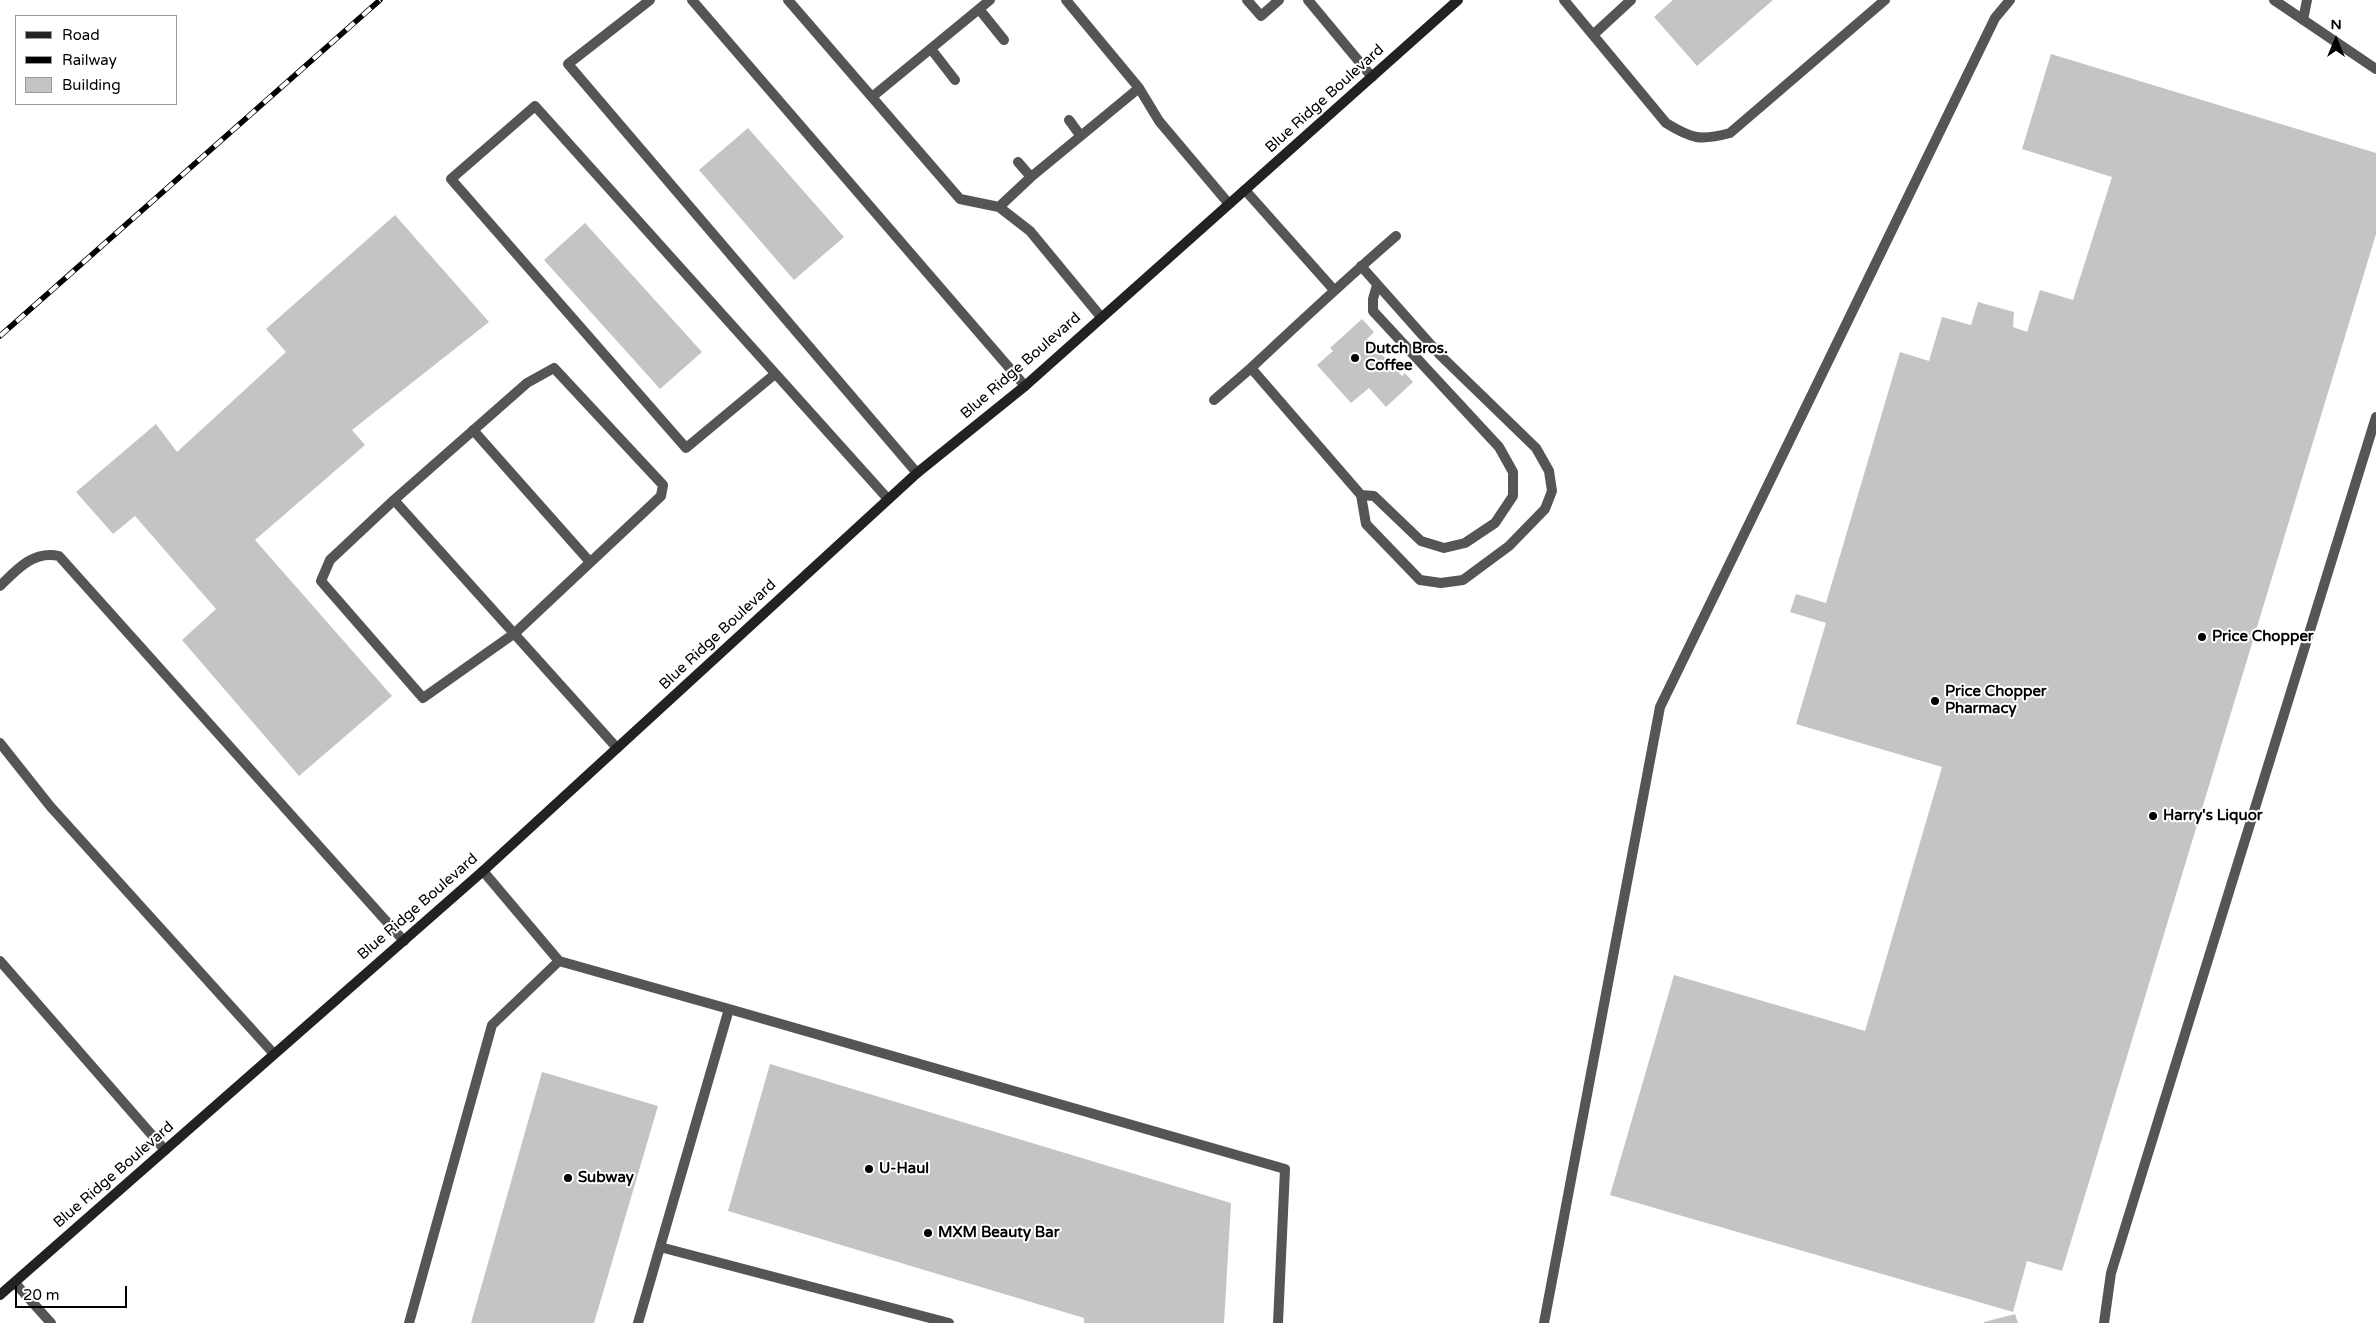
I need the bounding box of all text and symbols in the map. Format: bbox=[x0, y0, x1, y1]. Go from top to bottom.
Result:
legend bbox=[15, 15, 178, 105]
north arrow bbox=[2311, 15, 2361, 65]
text: N bbox=[2330, 16, 2342, 33]
text: Road bbox=[62, 26, 100, 44]
street label: Blue Ridge Boulevard bbox=[1262, 41, 1388, 157]
text: Railway bbox=[62, 51, 117, 69]
text: Building bbox=[62, 76, 121, 94]
street label: Blue Ridge Boulevard bbox=[957, 309, 1085, 423]
place label: Dutch Bros. Coffee bbox=[1365, 340, 1448, 375]
marker: Dutch Bros. Coffee bbox=[1349, 352, 1361, 364]
street label: Blue Ridge Boulevard bbox=[656, 576, 780, 694]
place label: Price Chopper bbox=[2212, 628, 2314, 646]
marker: Price Chopper bbox=[2196, 631, 2208, 643]
place label: Price Chopper Pharmacy bbox=[1945, 683, 2047, 718]
marker: Price Chopper Pharmacy bbox=[1929, 695, 1941, 707]
place label: Harry's Liquor bbox=[2163, 807, 2263, 825]
marker: Harry's Liquor bbox=[2147, 810, 2159, 822]
street label: Blue Ridge Boulevard bbox=[354, 850, 482, 964]
street label: Blue Ridge Boulevard bbox=[50, 1118, 178, 1232]
place label: U-Haul bbox=[879, 1160, 929, 1178]
marker: U-Haul bbox=[863, 1163, 875, 1175]
place label: Subway bbox=[578, 1169, 634, 1187]
marker: Subway bbox=[562, 1172, 574, 1184]
place label: MXM Beauty Bar bbox=[938, 1224, 1059, 1242]
marker: MXM Beauty Bar bbox=[922, 1227, 934, 1239]
scale bar bbox=[18, 1276, 130, 1308]
text: 20 m bbox=[23, 1286, 60, 1304]

